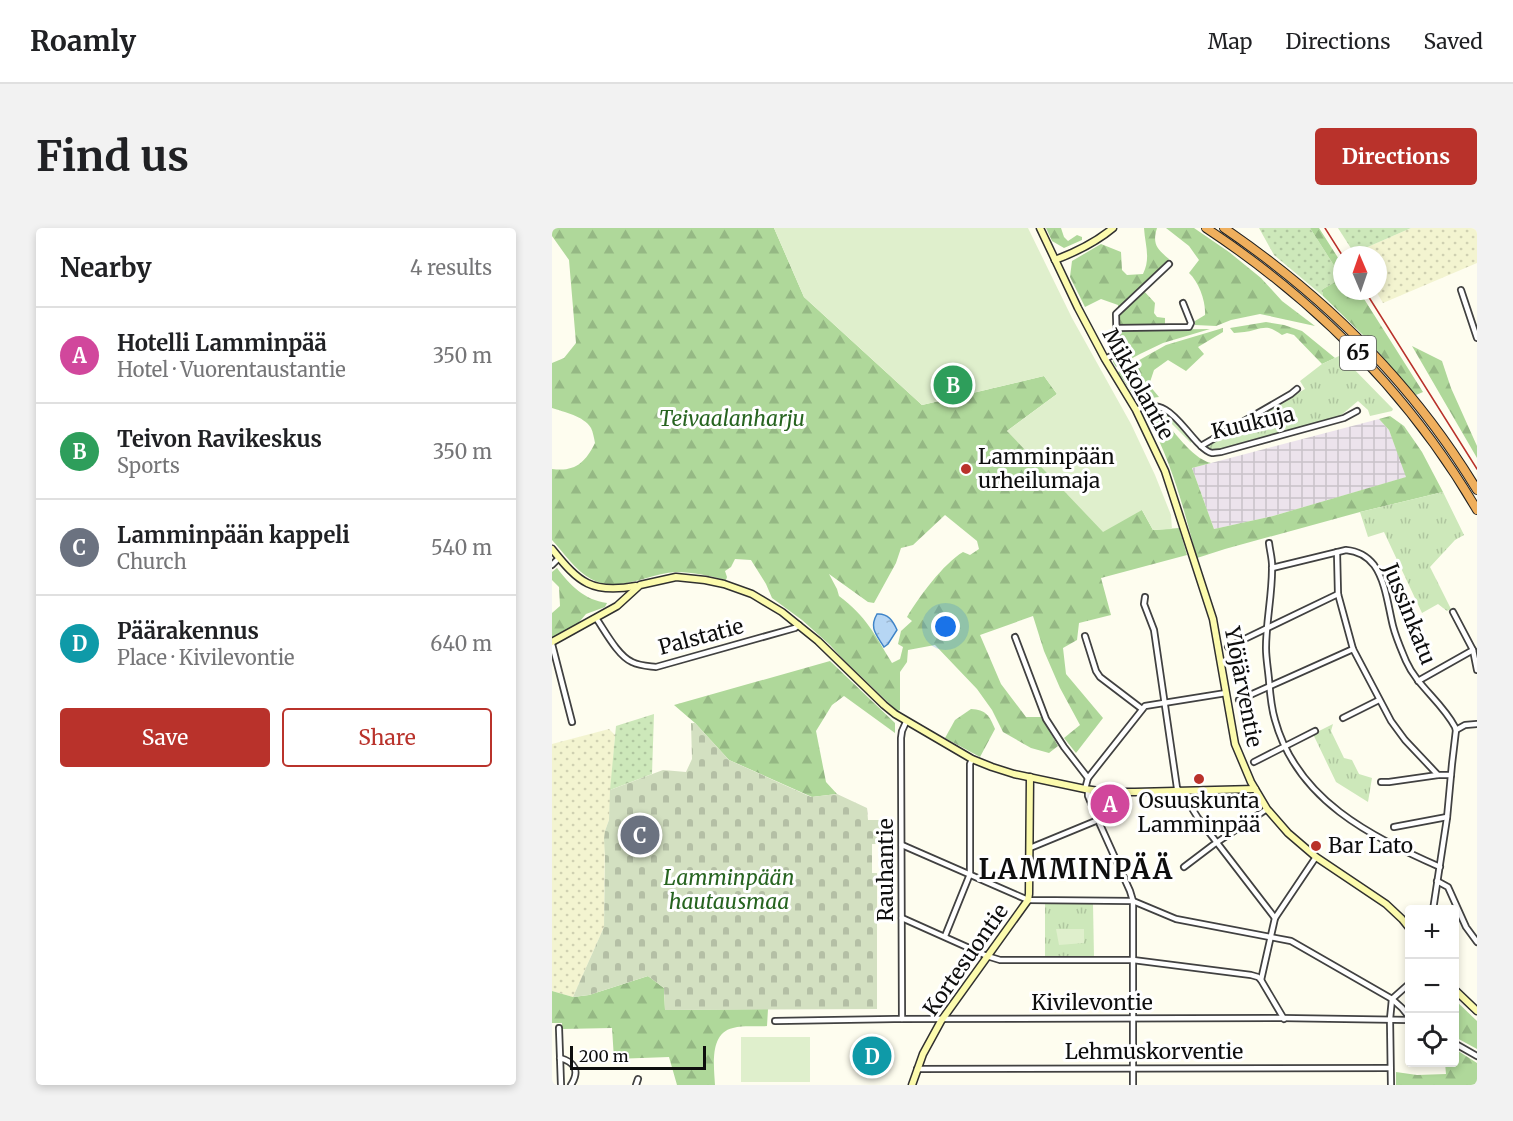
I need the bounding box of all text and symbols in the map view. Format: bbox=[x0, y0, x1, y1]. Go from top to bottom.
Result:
text: Roamly bbox=[30, 23, 136, 59]
text: Map bbox=[1208, 28, 1252, 55]
text: Directions bbox=[1285, 28, 1390, 55]
text: Saved bbox=[1423, 28, 1483, 55]
button: Directions bbox=[1315, 128, 1477, 185]
text: Find us bbox=[36, 130, 189, 182]
north arrow bbox=[1333, 246, 1387, 300]
text: Nearby bbox=[60, 251, 152, 284]
text: 4 results bbox=[410, 255, 492, 280]
street label: Mikkolantie bbox=[1097, 323, 1180, 444]
text: Hotelli Lamminpää bbox=[117, 329, 327, 357]
road number: 65 bbox=[1340, 336, 1376, 370]
text: A bbox=[72, 343, 87, 368]
text: 350 m bbox=[433, 343, 492, 368]
text: Hotel · Vuorentaustantie bbox=[117, 357, 346, 382]
pin: B bbox=[934, 362, 972, 408]
street label: Kuukuja bbox=[1209, 400, 1297, 445]
park label: Teivaalanharju bbox=[659, 405, 805, 432]
text: Teivon Ravikeskus bbox=[117, 425, 322, 453]
text: B bbox=[73, 439, 86, 464]
text: 350 m bbox=[433, 439, 492, 464]
place label: Lamminpään urheilumaja bbox=[978, 443, 1115, 494]
text: Sports bbox=[117, 453, 180, 478]
marker: Lamminpään urheilumaja bbox=[959, 462, 973, 476]
text: Lamminpään kappeli bbox=[117, 521, 350, 549]
text: C bbox=[73, 535, 86, 560]
text: 540 m bbox=[431, 535, 492, 560]
text: Church bbox=[117, 549, 187, 574]
street label: Jussinkatu bbox=[1377, 558, 1442, 668]
street label: Palstatie bbox=[655, 612, 746, 661]
your location bbox=[931, 612, 960, 641]
text: Päärakennus bbox=[117, 617, 259, 645]
street label: Ylöjärventie bbox=[1218, 623, 1268, 750]
text: D bbox=[72, 631, 87, 656]
text: 640 m bbox=[430, 631, 492, 656]
text: Place · Kivilevontie bbox=[117, 645, 295, 670]
button: Save bbox=[60, 708, 270, 767]
button: Share bbox=[282, 708, 492, 767]
marker: Osuuskunta Lamminpää bbox=[1192, 772, 1206, 786]
pin: A bbox=[1090, 782, 1130, 826]
place label: Osuuskunta Lamminpää bbox=[1138, 787, 1260, 838]
pin: C bbox=[620, 812, 659, 858]
street label: Rauhantie bbox=[872, 818, 899, 922]
place label: Bar Lato bbox=[1328, 832, 1413, 859]
marker: Bar Lato bbox=[1309, 839, 1323, 853]
district label: LAMMINPÄÄ bbox=[979, 852, 1173, 886]
park label: Lamminpään hautausmaa bbox=[664, 864, 794, 915]
street label: Kortesuontie bbox=[917, 899, 1014, 1021]
map controls bbox=[1405, 905, 1459, 1067]
button: + bbox=[1405, 905, 1459, 959]
button: − bbox=[1405, 959, 1459, 1013]
street label: Kivilevontie bbox=[1031, 989, 1153, 1016]
button: locate bbox=[1405, 1013, 1459, 1067]
pin: D bbox=[852, 1034, 892, 1078]
street label: Lehmuskorventie bbox=[1065, 1038, 1243, 1065]
scale bar bbox=[570, 1043, 706, 1070]
text: 200 m bbox=[579, 1046, 629, 1066]

